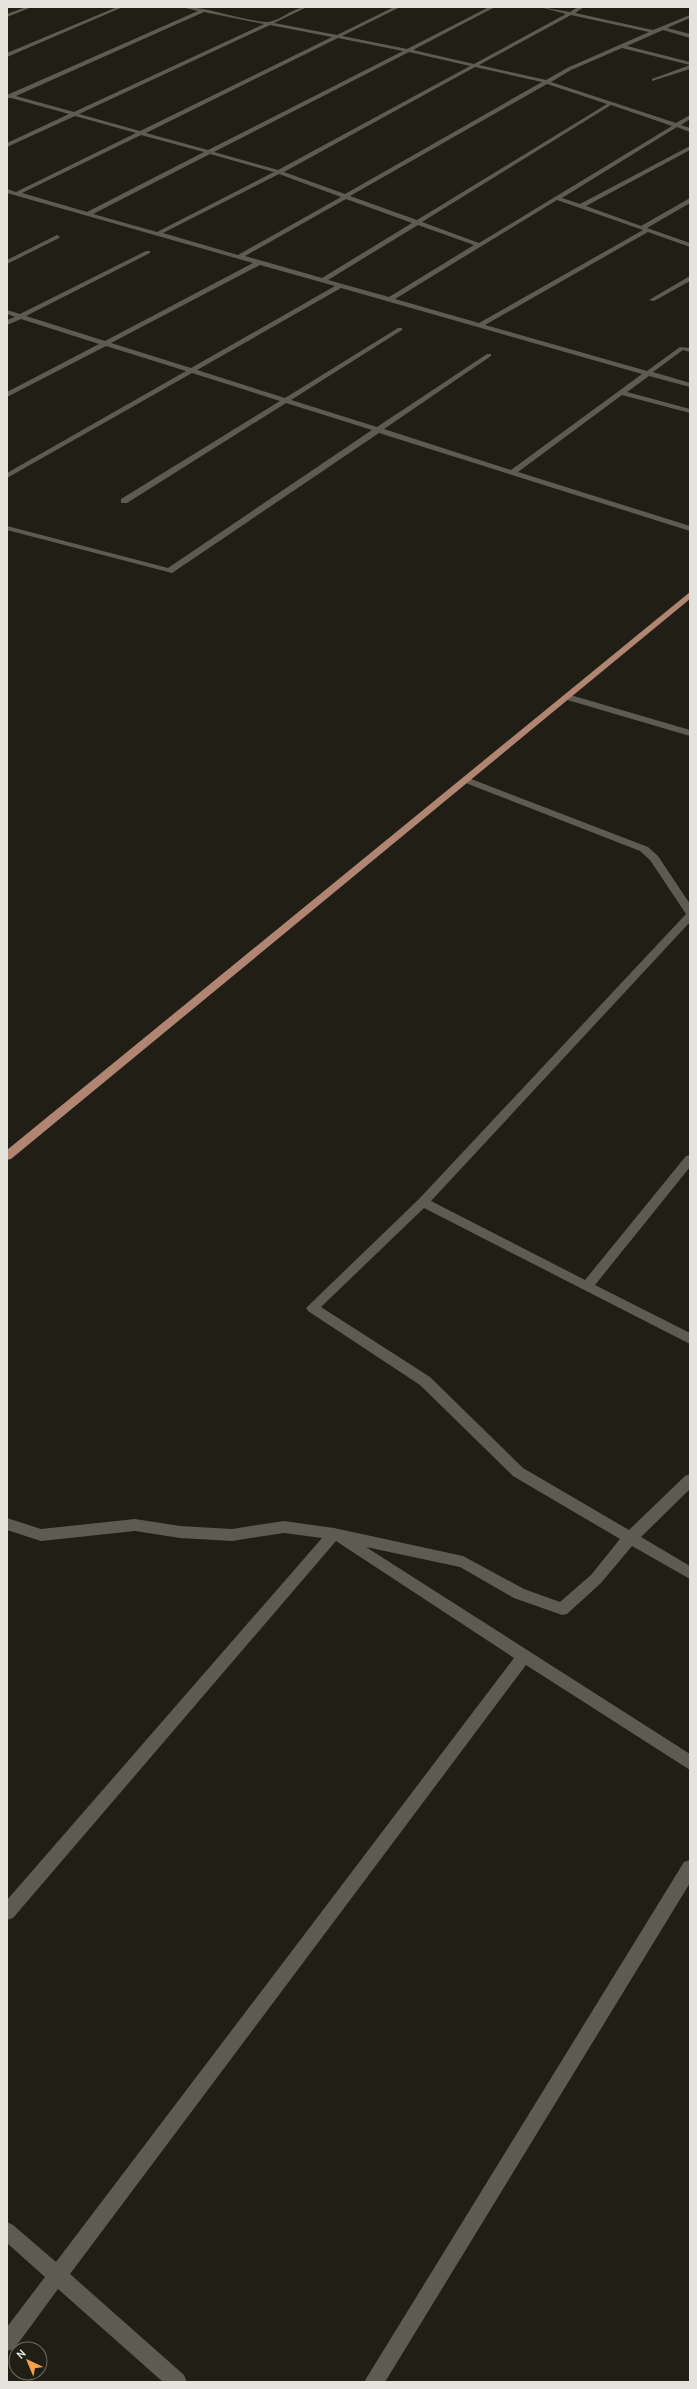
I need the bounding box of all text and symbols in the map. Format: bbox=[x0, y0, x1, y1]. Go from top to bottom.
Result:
north arrow bbox=[8, 2341, 48, 2381]
text: N bbox=[13, 2346, 29, 2362]

